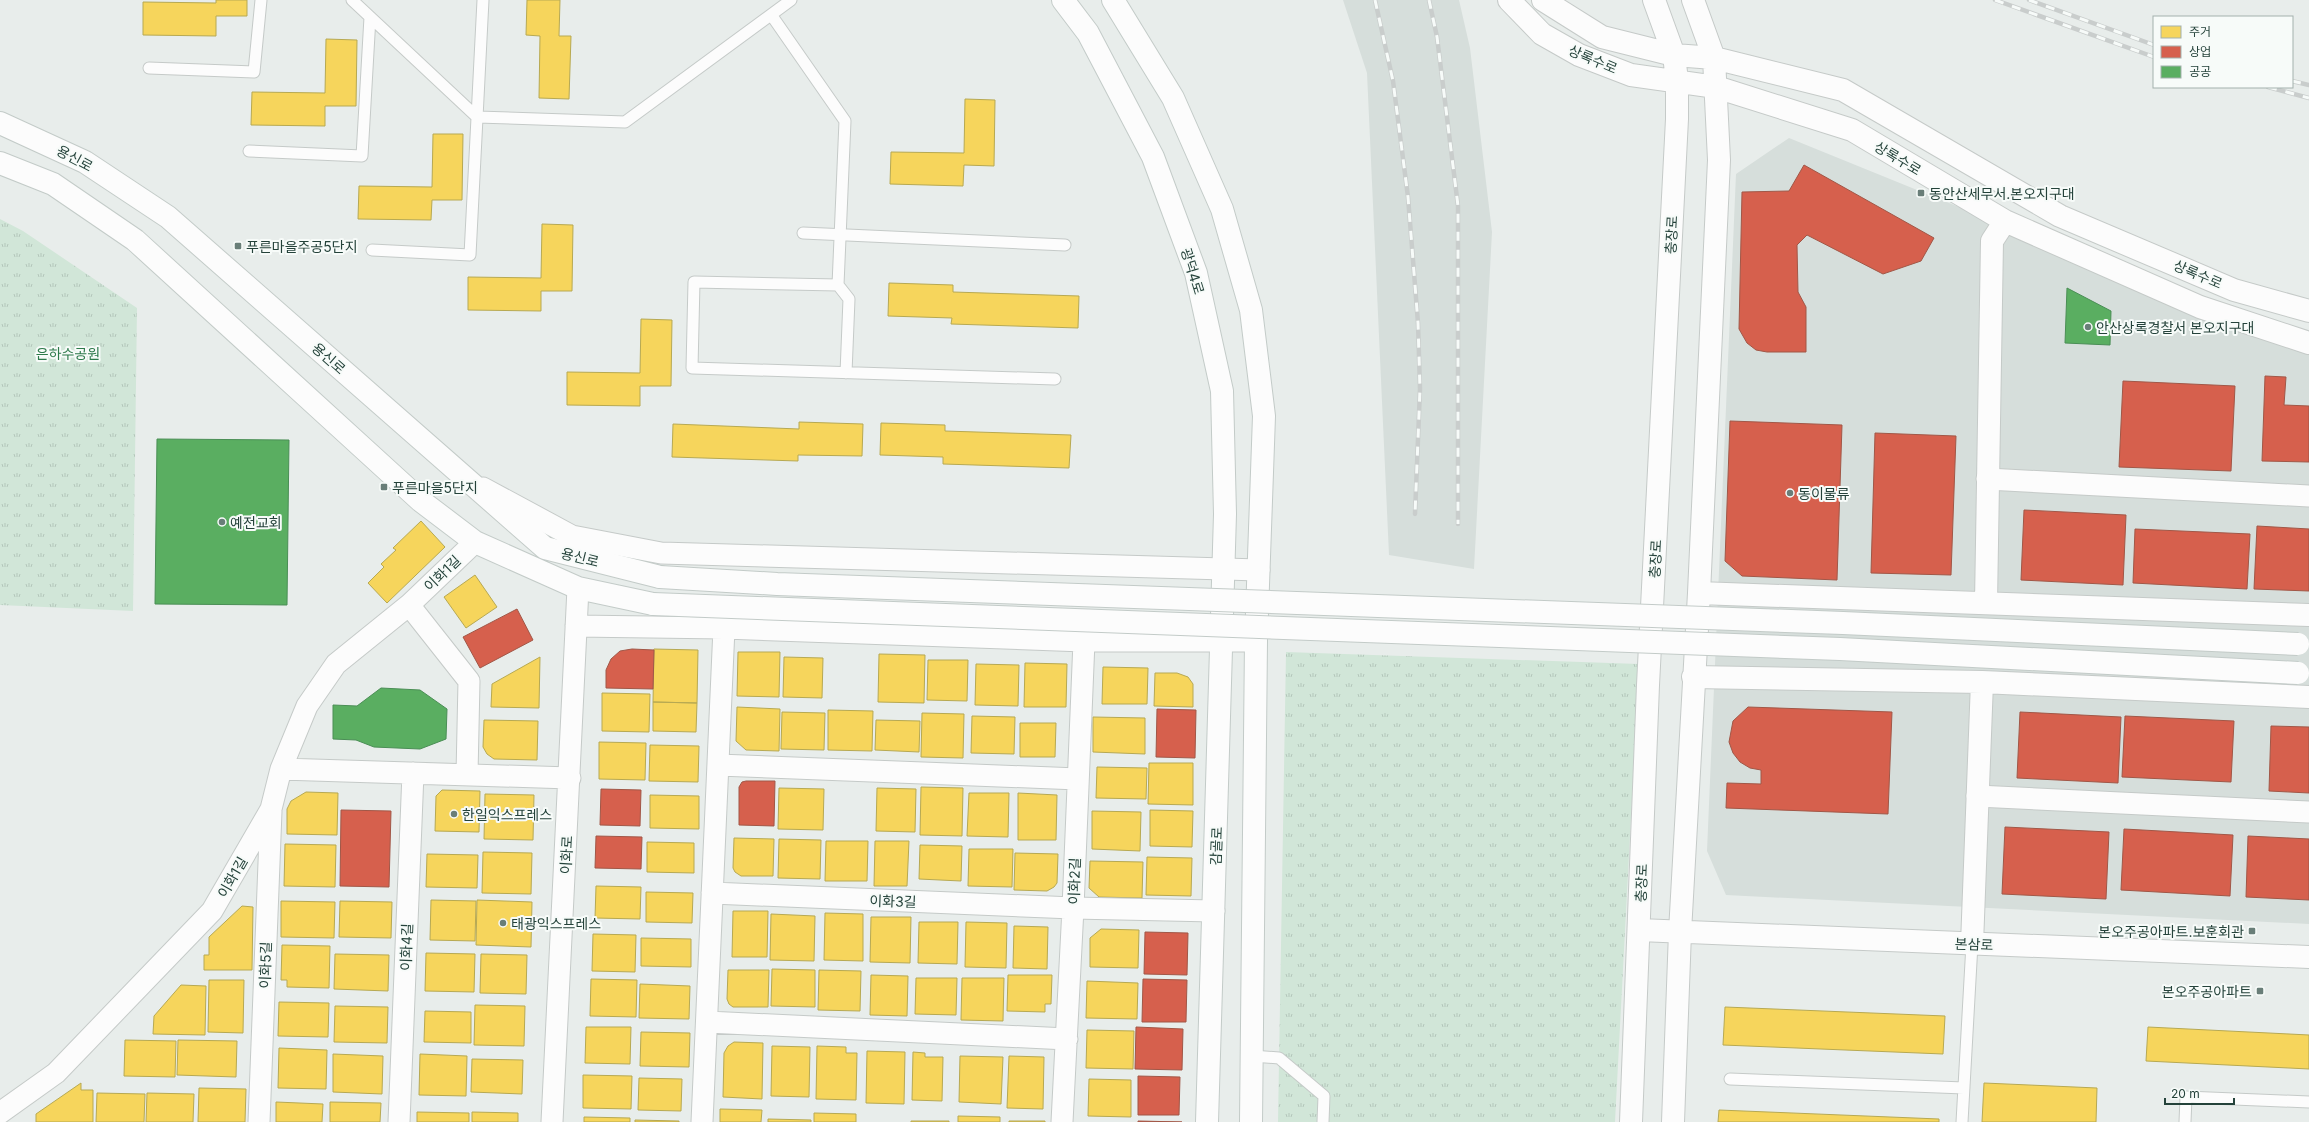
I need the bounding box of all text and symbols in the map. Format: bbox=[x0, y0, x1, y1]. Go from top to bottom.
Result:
legend bbox=[2153, 16, 2293, 88]
text: 주거 bbox=[2189, 24, 2211, 39]
street label: 상록수로 bbox=[1566, 41, 1620, 77]
text: 상업 bbox=[2189, 44, 2211, 59]
text: 공공 bbox=[2189, 64, 2211, 79]
street label: 상록수로 bbox=[1872, 137, 1925, 179]
street label: 용신로 bbox=[54, 141, 96, 175]
place label: 동안산세무서.본오지구대 bbox=[1929, 185, 2075, 202]
marker: 동안산세무서.본오지구대 bbox=[1916, 188, 1926, 198]
street label: 충장로 bbox=[1662, 215, 1681, 255]
place label: 푸른마을주공5단지 bbox=[246, 238, 358, 255]
marker: 푸른마을주공5단지 bbox=[233, 241, 243, 251]
street label: 광덕4로 bbox=[1178, 246, 1208, 296]
street label: 상록수로 bbox=[2171, 256, 2225, 292]
place label: 안산상록경찰서 본오지구대 bbox=[2096, 319, 2255, 336]
marker: 안산상록경찰서 본오지구대 bbox=[2083, 322, 2093, 332]
street label: 용신로 bbox=[309, 339, 349, 377]
park label: 은하수공원 bbox=[36, 345, 100, 362]
place label: 푸른마을5단지 bbox=[392, 479, 478, 496]
marker: 푸른마을5단지 bbox=[379, 482, 389, 492]
place label: 동이물류 bbox=[1798, 485, 1850, 502]
marker: 동이물류 bbox=[1785, 488, 1795, 498]
place label: 예전교회 bbox=[230, 514, 282, 531]
marker: 예전교회 bbox=[217, 517, 227, 527]
street label: 충장로 bbox=[1646, 539, 1665, 579]
street label: 용신로 bbox=[559, 544, 601, 570]
street label: 이화1길 bbox=[420, 551, 464, 595]
place label: 한일익스프레스 bbox=[462, 806, 552, 823]
marker: 한일익스프레스 bbox=[449, 809, 459, 819]
street label: 감골로 bbox=[1207, 826, 1225, 866]
street label: 이화로 bbox=[557, 835, 576, 875]
street label: 이화1길 bbox=[214, 854, 250, 900]
street label: 이화2길 bbox=[1065, 857, 1083, 905]
street label: 충장로 bbox=[1632, 863, 1650, 903]
street label: 이화3길 bbox=[869, 892, 917, 910]
place label: 태광익스프레스 bbox=[511, 915, 601, 932]
marker: 태광익스프레스 bbox=[498, 918, 508, 928]
street label: 이화4길 bbox=[397, 923, 415, 971]
place label: 본오주공아파트.보훈회관 bbox=[2098, 923, 2244, 940]
marker: 본오주공아파트.보훈회관 bbox=[2247, 926, 2257, 936]
street label: 본삼로 bbox=[1954, 935, 1994, 953]
street label: 이화5길 bbox=[256, 941, 274, 989]
place label: 본오주공아파트 bbox=[2162, 983, 2252, 1000]
marker: 본오주공아파트 bbox=[2255, 986, 2265, 996]
scale bar bbox=[2165, 1080, 2234, 1106]
text: 20 m bbox=[2171, 1086, 2200, 1101]

